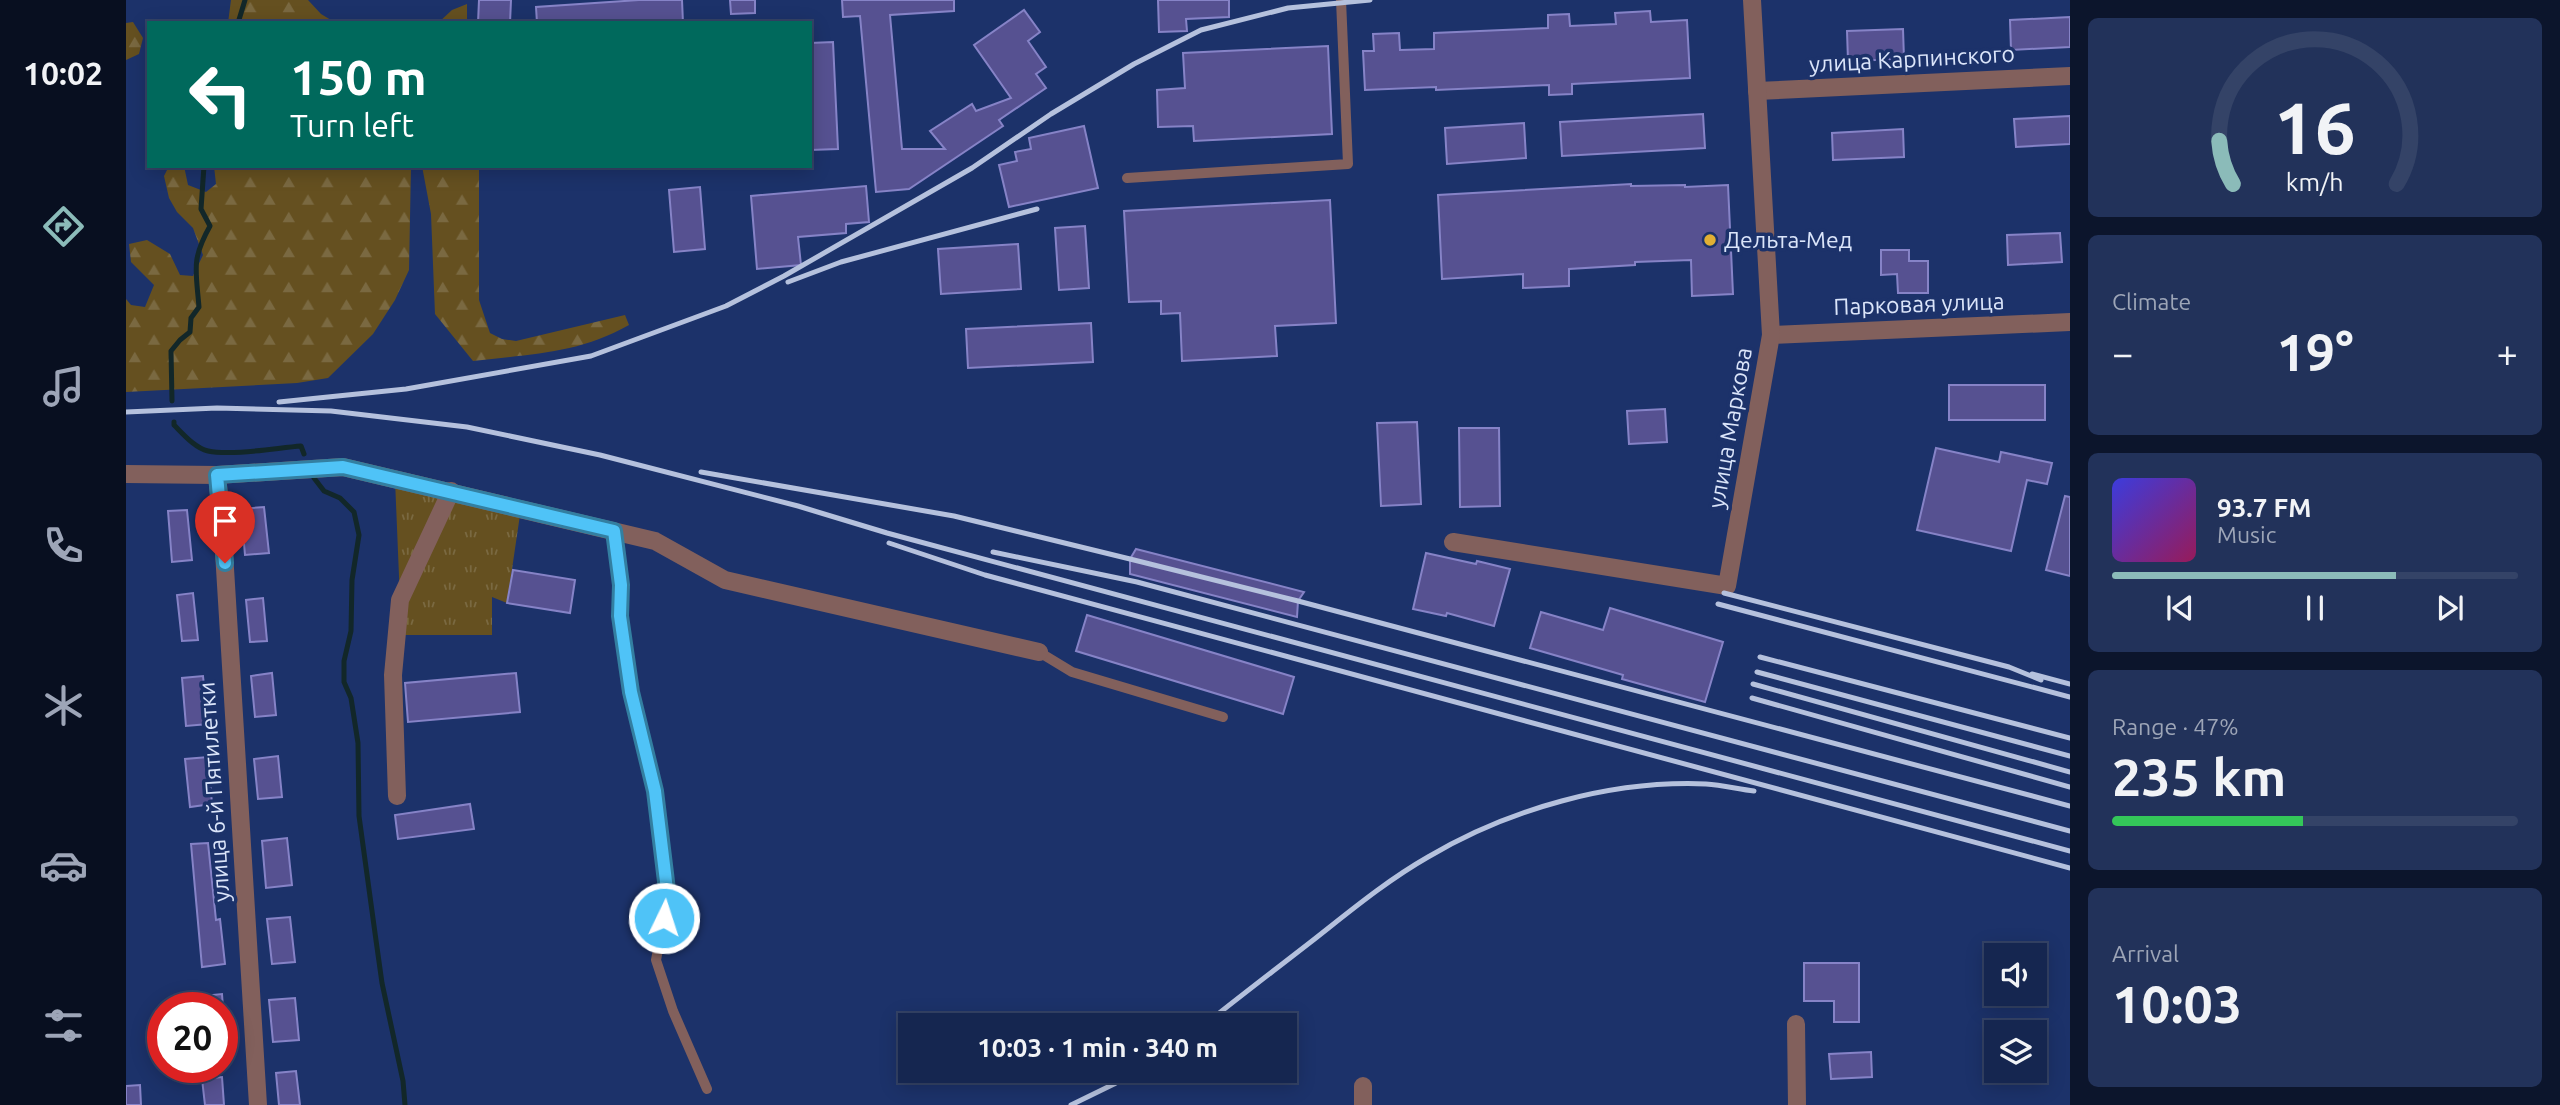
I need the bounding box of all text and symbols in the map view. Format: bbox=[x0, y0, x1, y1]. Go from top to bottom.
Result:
street label: улица Карпинского bbox=[1808, 41, 2015, 76]
icon: left bbox=[175, 49, 266, 140]
text: 150 m bbox=[290, 49, 427, 104]
text: 10:02 bbox=[23, 55, 103, 91]
text: 16 bbox=[2274, 86, 2356, 168]
text: Turn left bbox=[290, 107, 414, 143]
text: km/h bbox=[2286, 168, 2344, 196]
icon: directions bbox=[39, 202, 88, 251]
place label: Дельта-Мед bbox=[1724, 227, 1852, 252]
marker: Дельта-Мед bbox=[1702, 232, 1718, 248]
street label: Парковая улица bbox=[1833, 288, 2005, 319]
text: Climate bbox=[2112, 289, 2191, 314]
text: 19° bbox=[2276, 323, 2354, 381]
text: − bbox=[2112, 332, 2133, 374]
text: + bbox=[2497, 332, 2518, 374]
street label: улица Маркова bbox=[1703, 346, 1756, 510]
icon: music bbox=[39, 362, 88, 411]
pin bbox=[195, 491, 255, 563]
text: 93.7 FM bbox=[2217, 493, 2311, 522]
icon: arrive bbox=[206, 502, 244, 540]
icon: phone bbox=[39, 521, 88, 570]
text: Music bbox=[2217, 522, 2276, 547]
icon: previous bbox=[2161, 589, 2199, 627]
icon: pause bbox=[2296, 589, 2334, 627]
icon: next bbox=[2431, 589, 2469, 627]
icon: climate bbox=[39, 681, 88, 730]
street label: улица 6-й Пятилетки bbox=[193, 681, 234, 903]
text: Range · 47% bbox=[2112, 714, 2239, 739]
text: 235 km bbox=[2112, 748, 2286, 806]
icon: car bbox=[39, 841, 88, 890]
position arrow bbox=[627, 881, 701, 955]
text: Arrival bbox=[2112, 941, 2179, 966]
map controls bbox=[1984, 943, 2047, 1083]
button: sound bbox=[1984, 943, 2047, 1006]
text: 10:03 bbox=[2112, 975, 2242, 1033]
speed limit sign: 20 bbox=[147, 992, 238, 1083]
icon: filters bbox=[39, 1001, 88, 1050]
button: layers bbox=[1984, 1020, 2047, 1083]
text: 10:03 · 1 min · 340 m bbox=[977, 1033, 1218, 1062]

